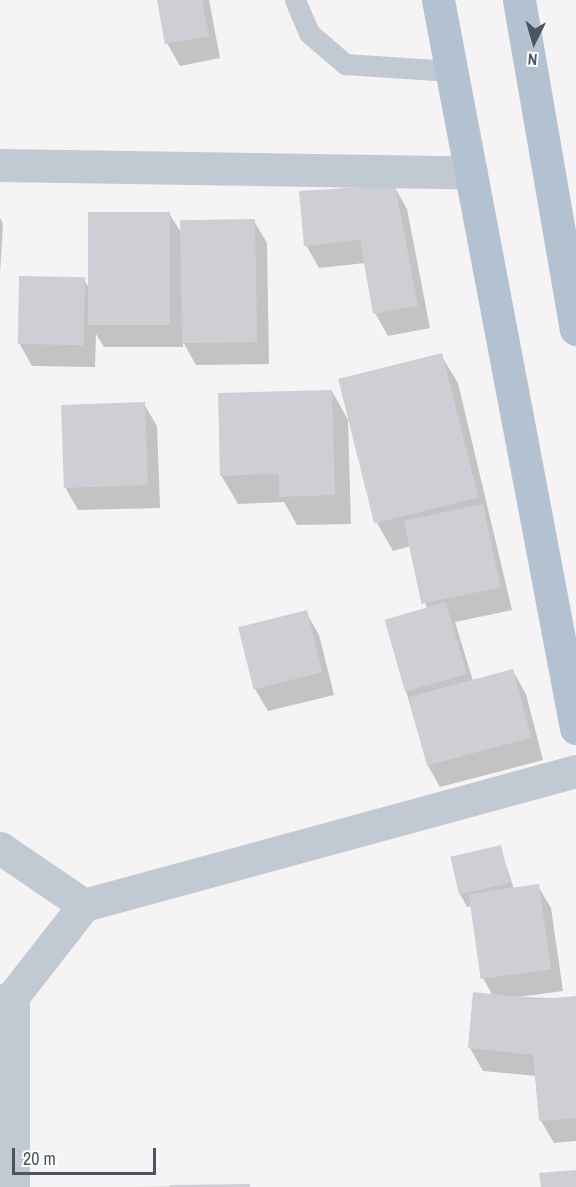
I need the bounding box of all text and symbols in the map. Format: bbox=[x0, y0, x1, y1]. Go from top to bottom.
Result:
north arrow bbox=[504, 12, 564, 72]
text: N bbox=[527, 49, 538, 71]
scale bar bbox=[15, 1136, 159, 1174]
text: 20 m bbox=[23, 1146, 56, 1171]

